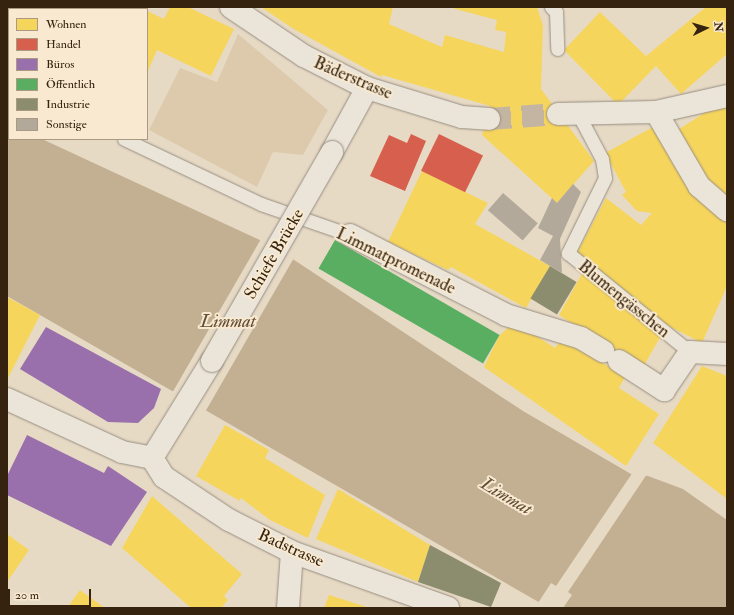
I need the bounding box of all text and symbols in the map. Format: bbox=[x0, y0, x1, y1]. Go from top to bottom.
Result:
legend bbox=[8, 8, 148, 140]
north arrow bbox=[686, 8, 726, 48]
text: Wohnen bbox=[46, 17, 87, 32]
text: N bbox=[712, 21, 725, 32]
text: Handel bbox=[46, 37, 81, 52]
street label: Bäderstrasse bbox=[311, 52, 395, 104]
text: Büros bbox=[46, 57, 74, 72]
text: Öffentlich bbox=[46, 77, 95, 92]
text: Industrie bbox=[46, 97, 90, 112]
text: Sonstige bbox=[46, 117, 87, 132]
street label: Schiefe Brücke bbox=[240, 205, 308, 303]
street label: Limmatpromenade bbox=[333, 223, 459, 299]
street label: Blumengässchen bbox=[574, 256, 674, 342]
water label: Limmat bbox=[200, 311, 256, 333]
water label: Limmat bbox=[477, 473, 535, 521]
street label: Badstrasse bbox=[255, 524, 327, 572]
scale bar bbox=[10, 581, 93, 607]
text: 20 m bbox=[15, 588, 39, 603]

